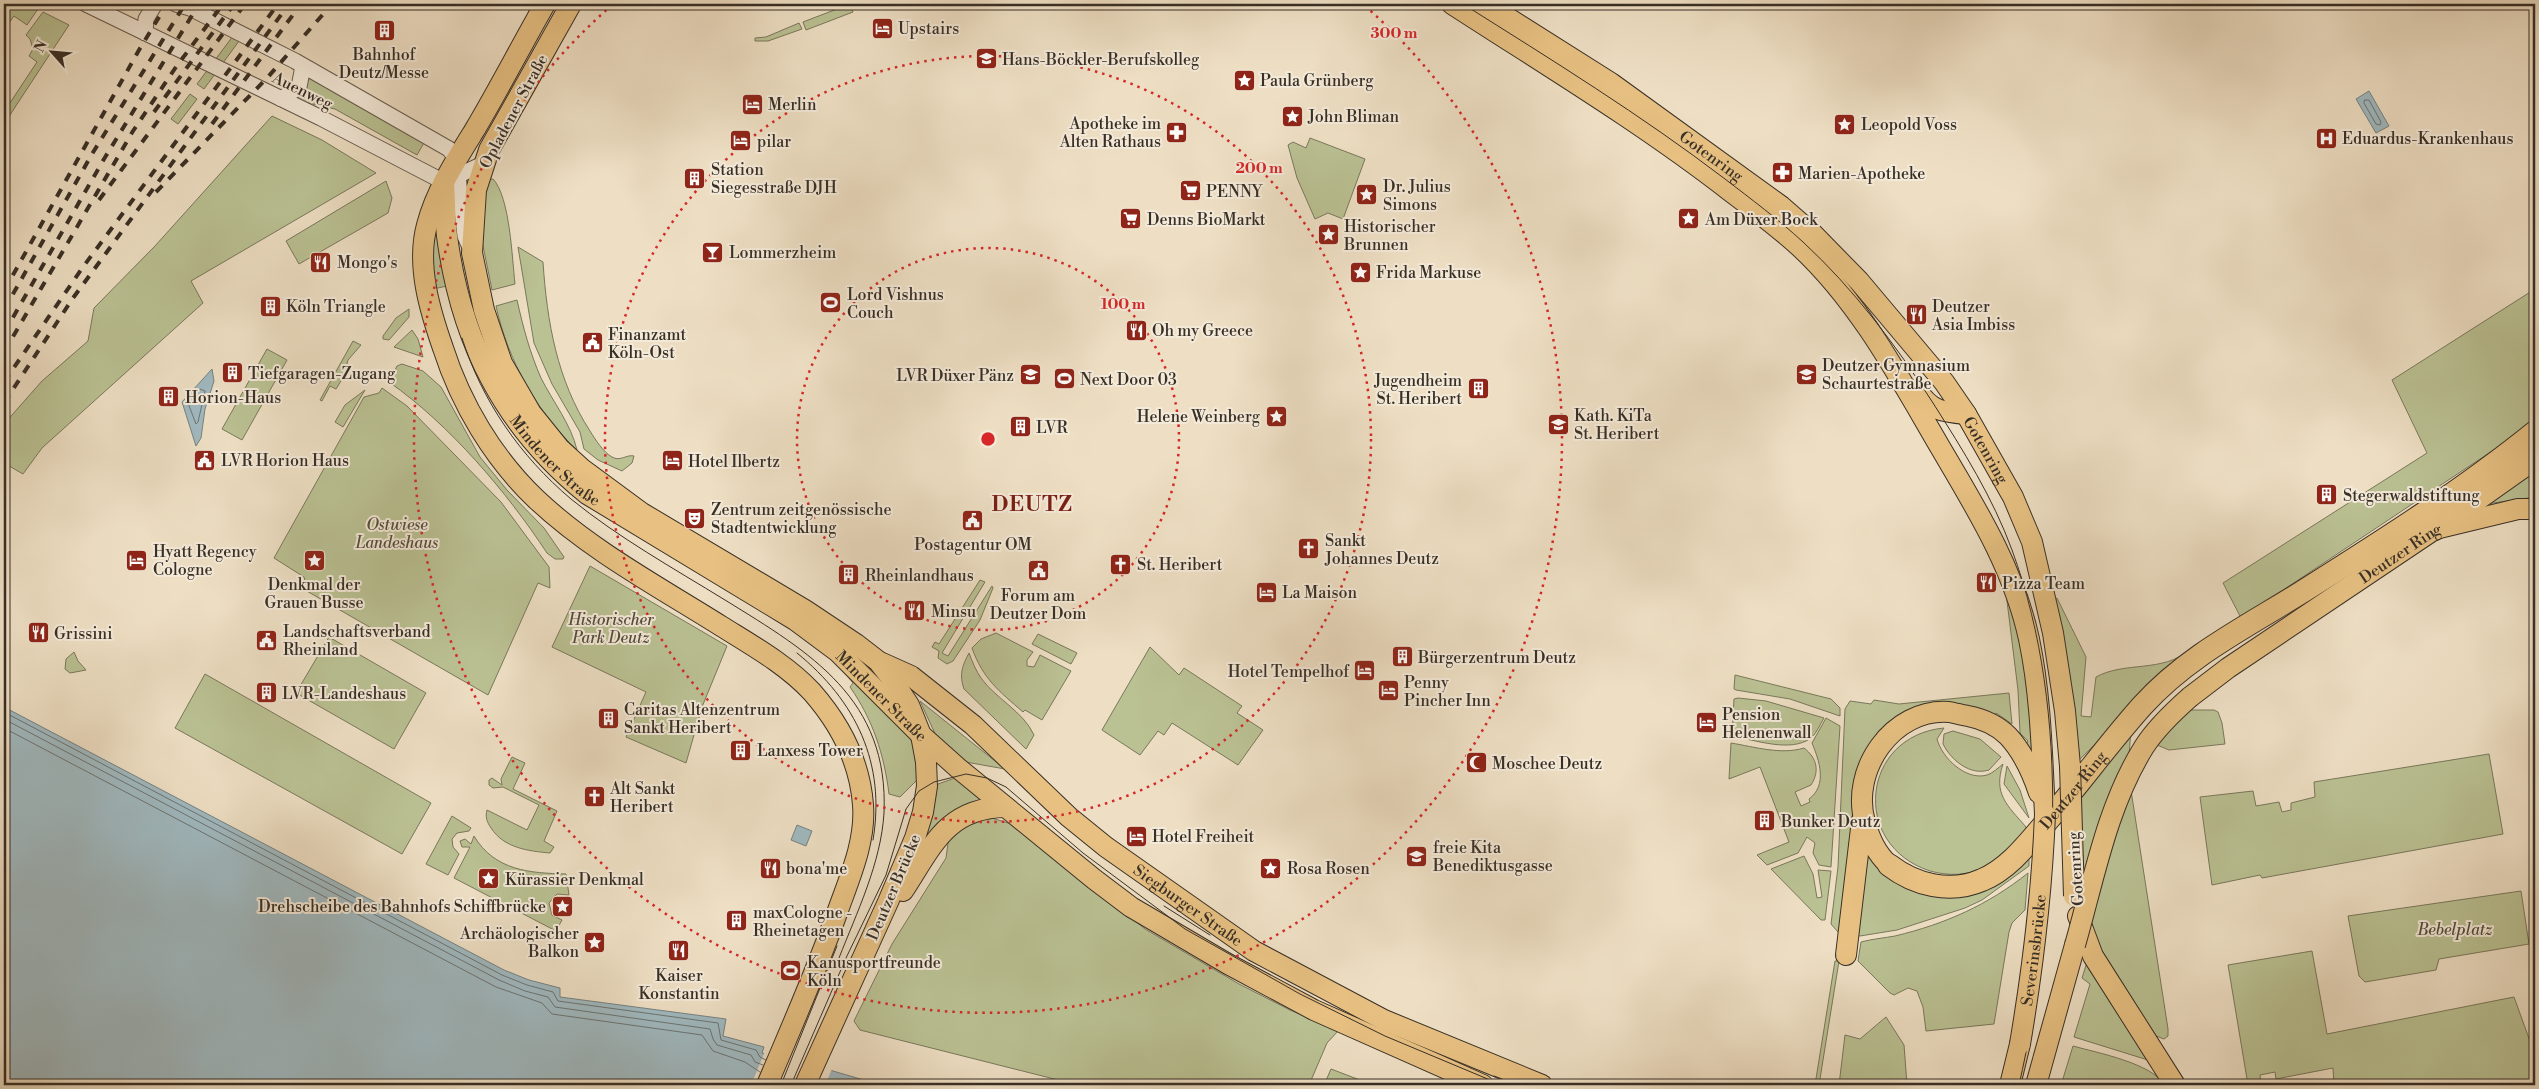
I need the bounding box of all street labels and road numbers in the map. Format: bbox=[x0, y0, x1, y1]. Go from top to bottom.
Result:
street label: Opladener Straße bbox=[475, 51, 552, 172]
street label: Auenweg bbox=[268, 67, 337, 114]
street label: Gotenring bbox=[1675, 127, 1747, 187]
street label: Mindener Straße bbox=[505, 411, 604, 511]
street label: Gotenring bbox=[1958, 413, 2013, 488]
street label: Deutzer Ring bbox=[2355, 519, 2444, 588]
street label: Mindener Straße bbox=[831, 647, 931, 746]
street label: Deutzer Ring bbox=[2036, 746, 2112, 834]
street label: Deutzer Brücke bbox=[863, 831, 925, 943]
street label: Gotenring bbox=[2063, 831, 2089, 907]
street label: Siegburger Straße bbox=[1129, 860, 1246, 951]
street label: Severinsbrücke bbox=[2017, 893, 2051, 1007]

